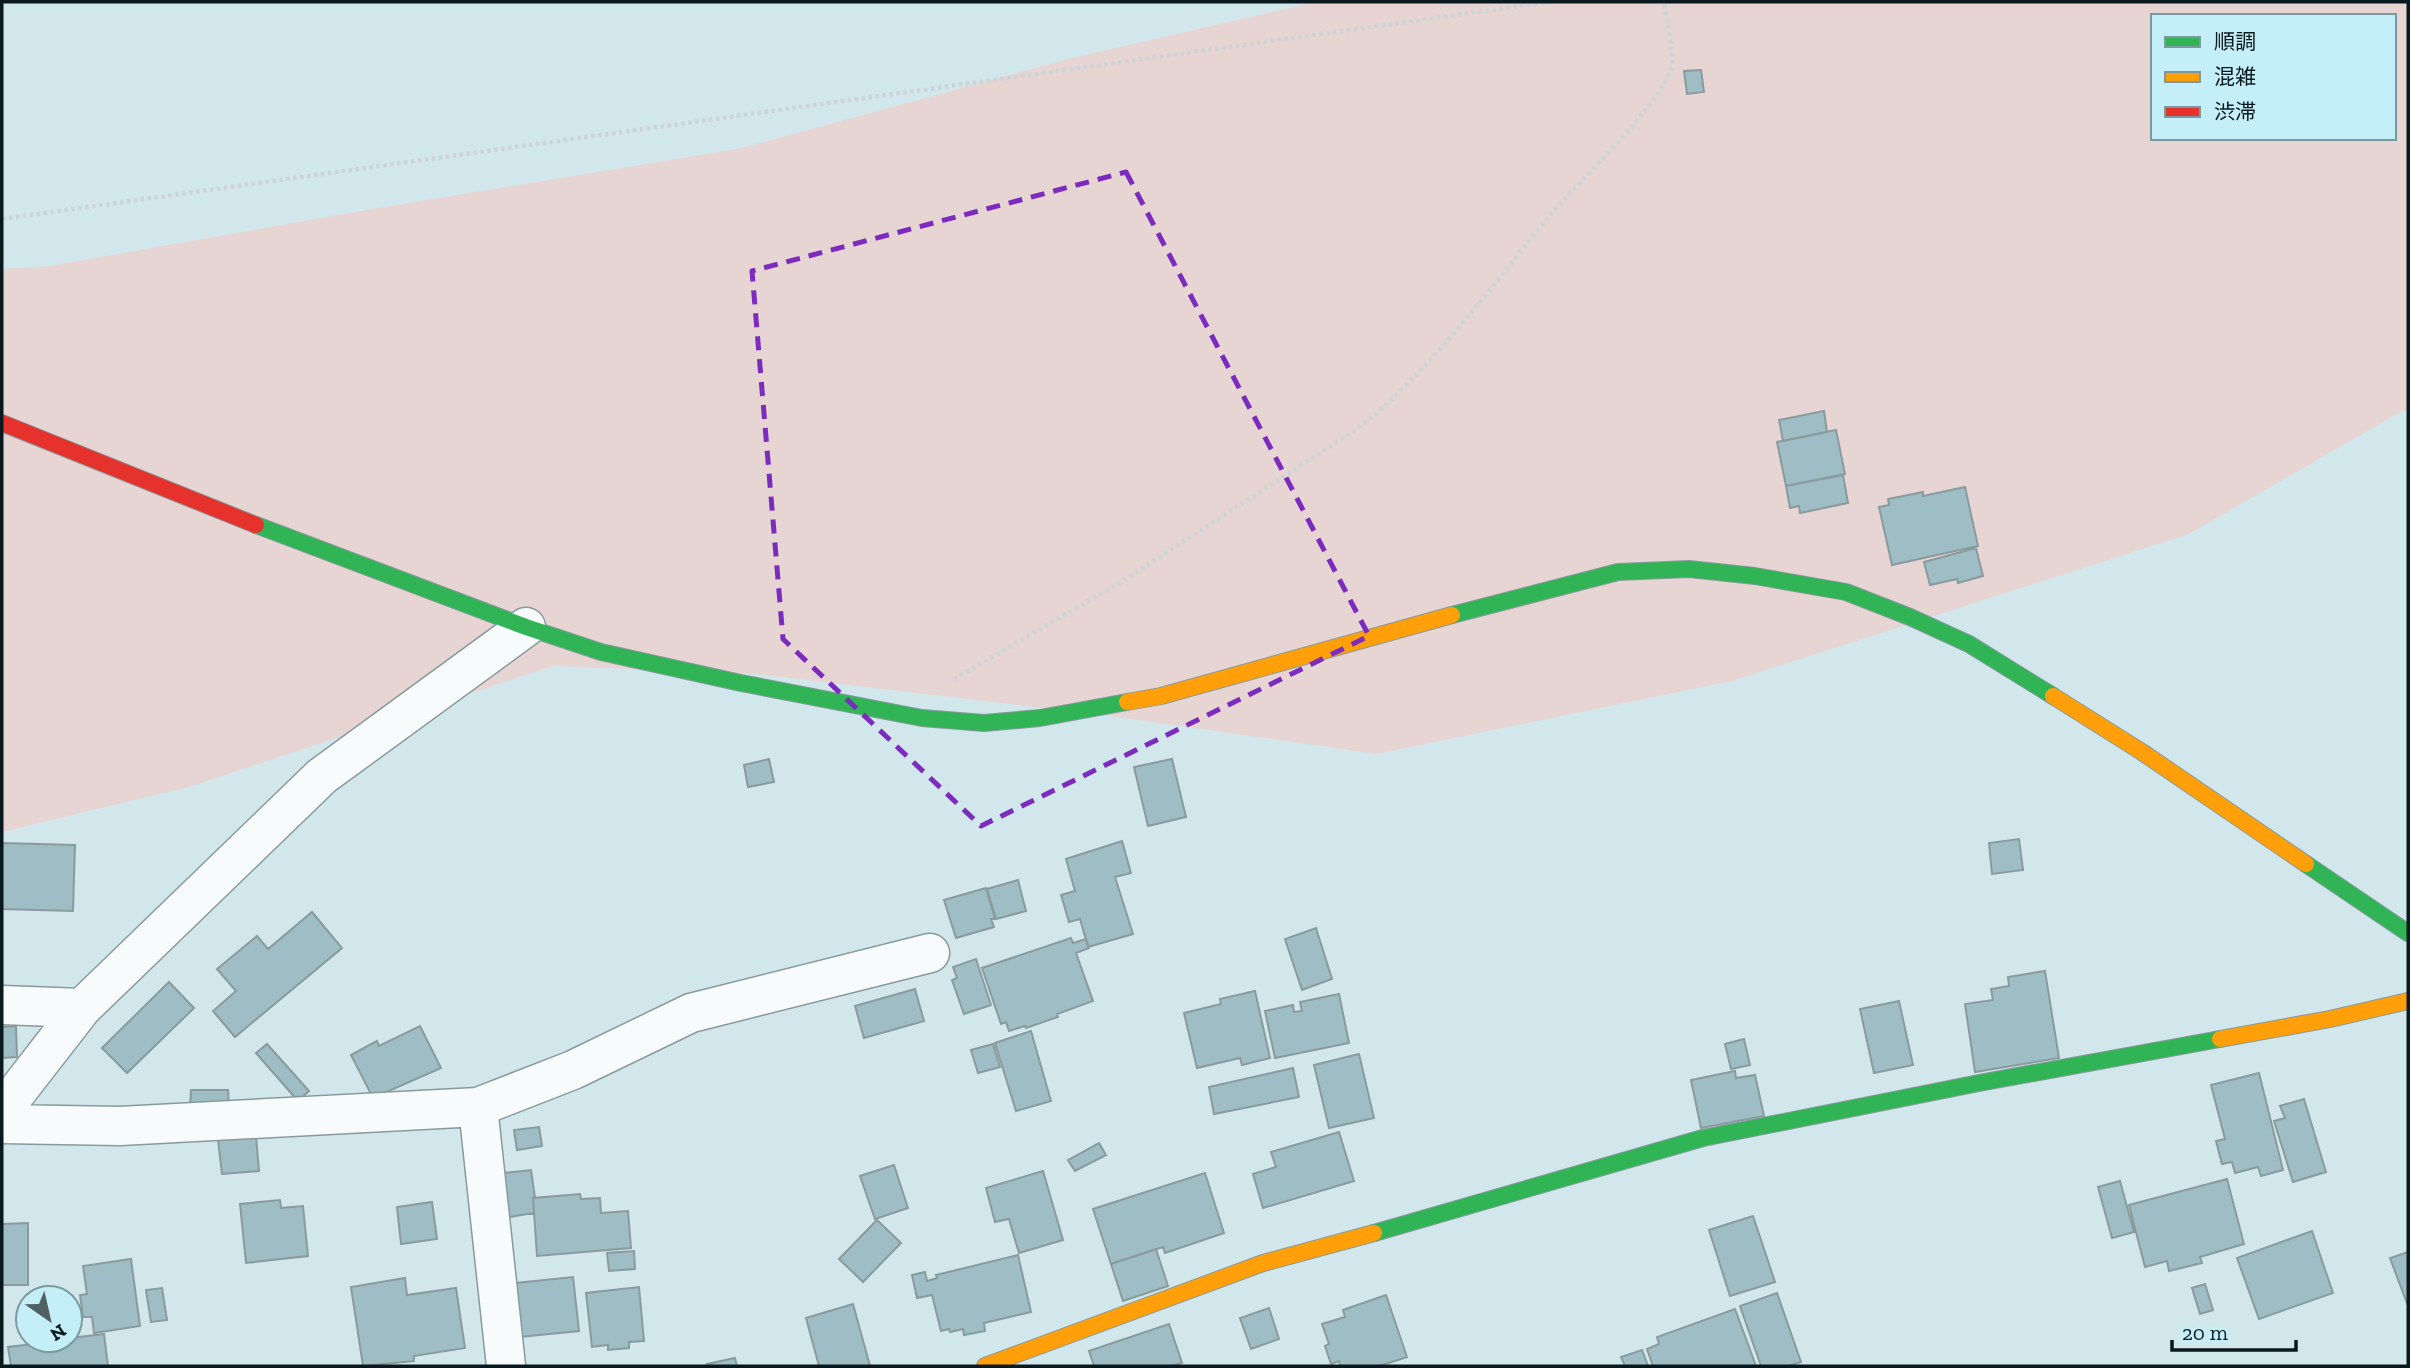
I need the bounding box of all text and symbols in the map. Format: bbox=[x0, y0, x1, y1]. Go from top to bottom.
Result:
legend bbox=[2151, 14, 2396, 140]
text: 順調 bbox=[2214, 29, 2256, 54]
text: 混雑 bbox=[2214, 64, 2256, 89]
text: 渋滞 bbox=[2214, 99, 2256, 124]
north arrow bbox=[14, 1284, 84, 1354]
scale bar bbox=[2172, 1308, 2296, 1352]
text: N bbox=[46, 1319, 71, 1346]
text: 20 m bbox=[2182, 1320, 2228, 1345]

